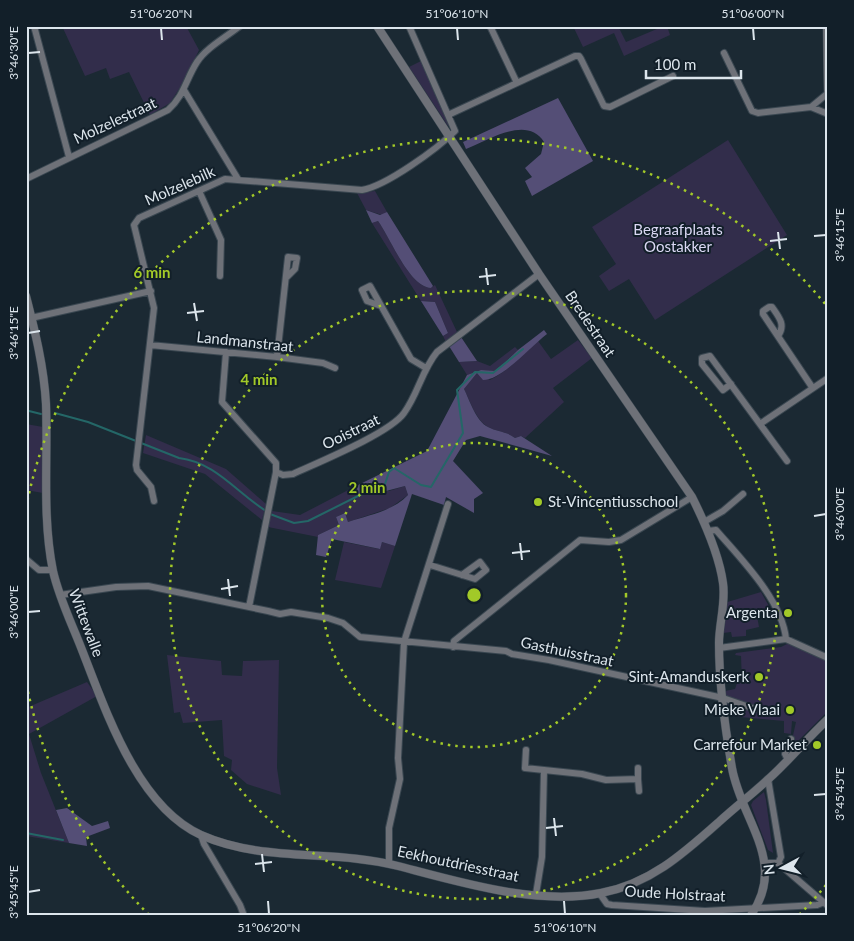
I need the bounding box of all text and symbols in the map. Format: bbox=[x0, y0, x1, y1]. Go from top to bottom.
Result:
text: 51°06'20"N bbox=[130, 6, 192, 21]
text: 51°06'10"N bbox=[426, 6, 488, 21]
text: 51°06'00"N bbox=[722, 6, 784, 21]
text: 3°46'30"E bbox=[6, 26, 21, 80]
scale bar bbox=[646, 48, 742, 80]
text: 100 m bbox=[654, 55, 696, 73]
street label: Molzelestraat bbox=[70, 93, 159, 147]
street label: Molzelebilk bbox=[142, 161, 218, 209]
text: 3°46'15"E bbox=[832, 208, 847, 262]
park label: Begraafplaats Oostakker bbox=[633, 220, 723, 255]
text: 6 min bbox=[133, 263, 171, 281]
street label: Bredestraat bbox=[562, 287, 620, 361]
text: 3°46'15"E bbox=[6, 306, 21, 360]
street label: Landmanstraat bbox=[196, 327, 295, 355]
text: 4 min bbox=[240, 370, 278, 388]
street label: Ooistraat bbox=[319, 409, 383, 453]
text: 2 min bbox=[348, 478, 386, 496]
text: 3°46'00"E bbox=[832, 487, 847, 541]
place label: St-Vincentiusschool bbox=[548, 492, 678, 510]
marker: St-Vincentiusschool bbox=[532, 496, 544, 508]
text: 3°46'00"E bbox=[6, 585, 21, 639]
street label: Wittewalle bbox=[66, 586, 108, 659]
centre of rings bbox=[465, 586, 483, 604]
place label: Argenta bbox=[726, 603, 778, 621]
marker: Argenta bbox=[782, 607, 794, 619]
street label: Gasthuisstraat bbox=[519, 632, 616, 670]
place label: Sint-Amanduskerk bbox=[628, 667, 749, 685]
marker: Sint-Amanduskerk bbox=[753, 671, 765, 683]
place label: Mieke Vlaai bbox=[704, 700, 780, 718]
marker: Mieke Vlaai bbox=[784, 704, 796, 716]
place label: Carrefour Market bbox=[693, 735, 808, 753]
marker: Carrefour Market bbox=[811, 739, 823, 751]
text: 3°45'45"E bbox=[832, 767, 847, 821]
street label: Eekhoutdriesstraat bbox=[396, 841, 521, 885]
north arrow bbox=[756, 844, 806, 894]
text: N bbox=[760, 863, 778, 876]
text: 3°45'45"E bbox=[6, 865, 21, 919]
street label: Oude Holstraat bbox=[624, 881, 727, 905]
text: 51°06'20"N bbox=[238, 920, 300, 935]
text: 51°06'10"N bbox=[534, 920, 596, 935]

